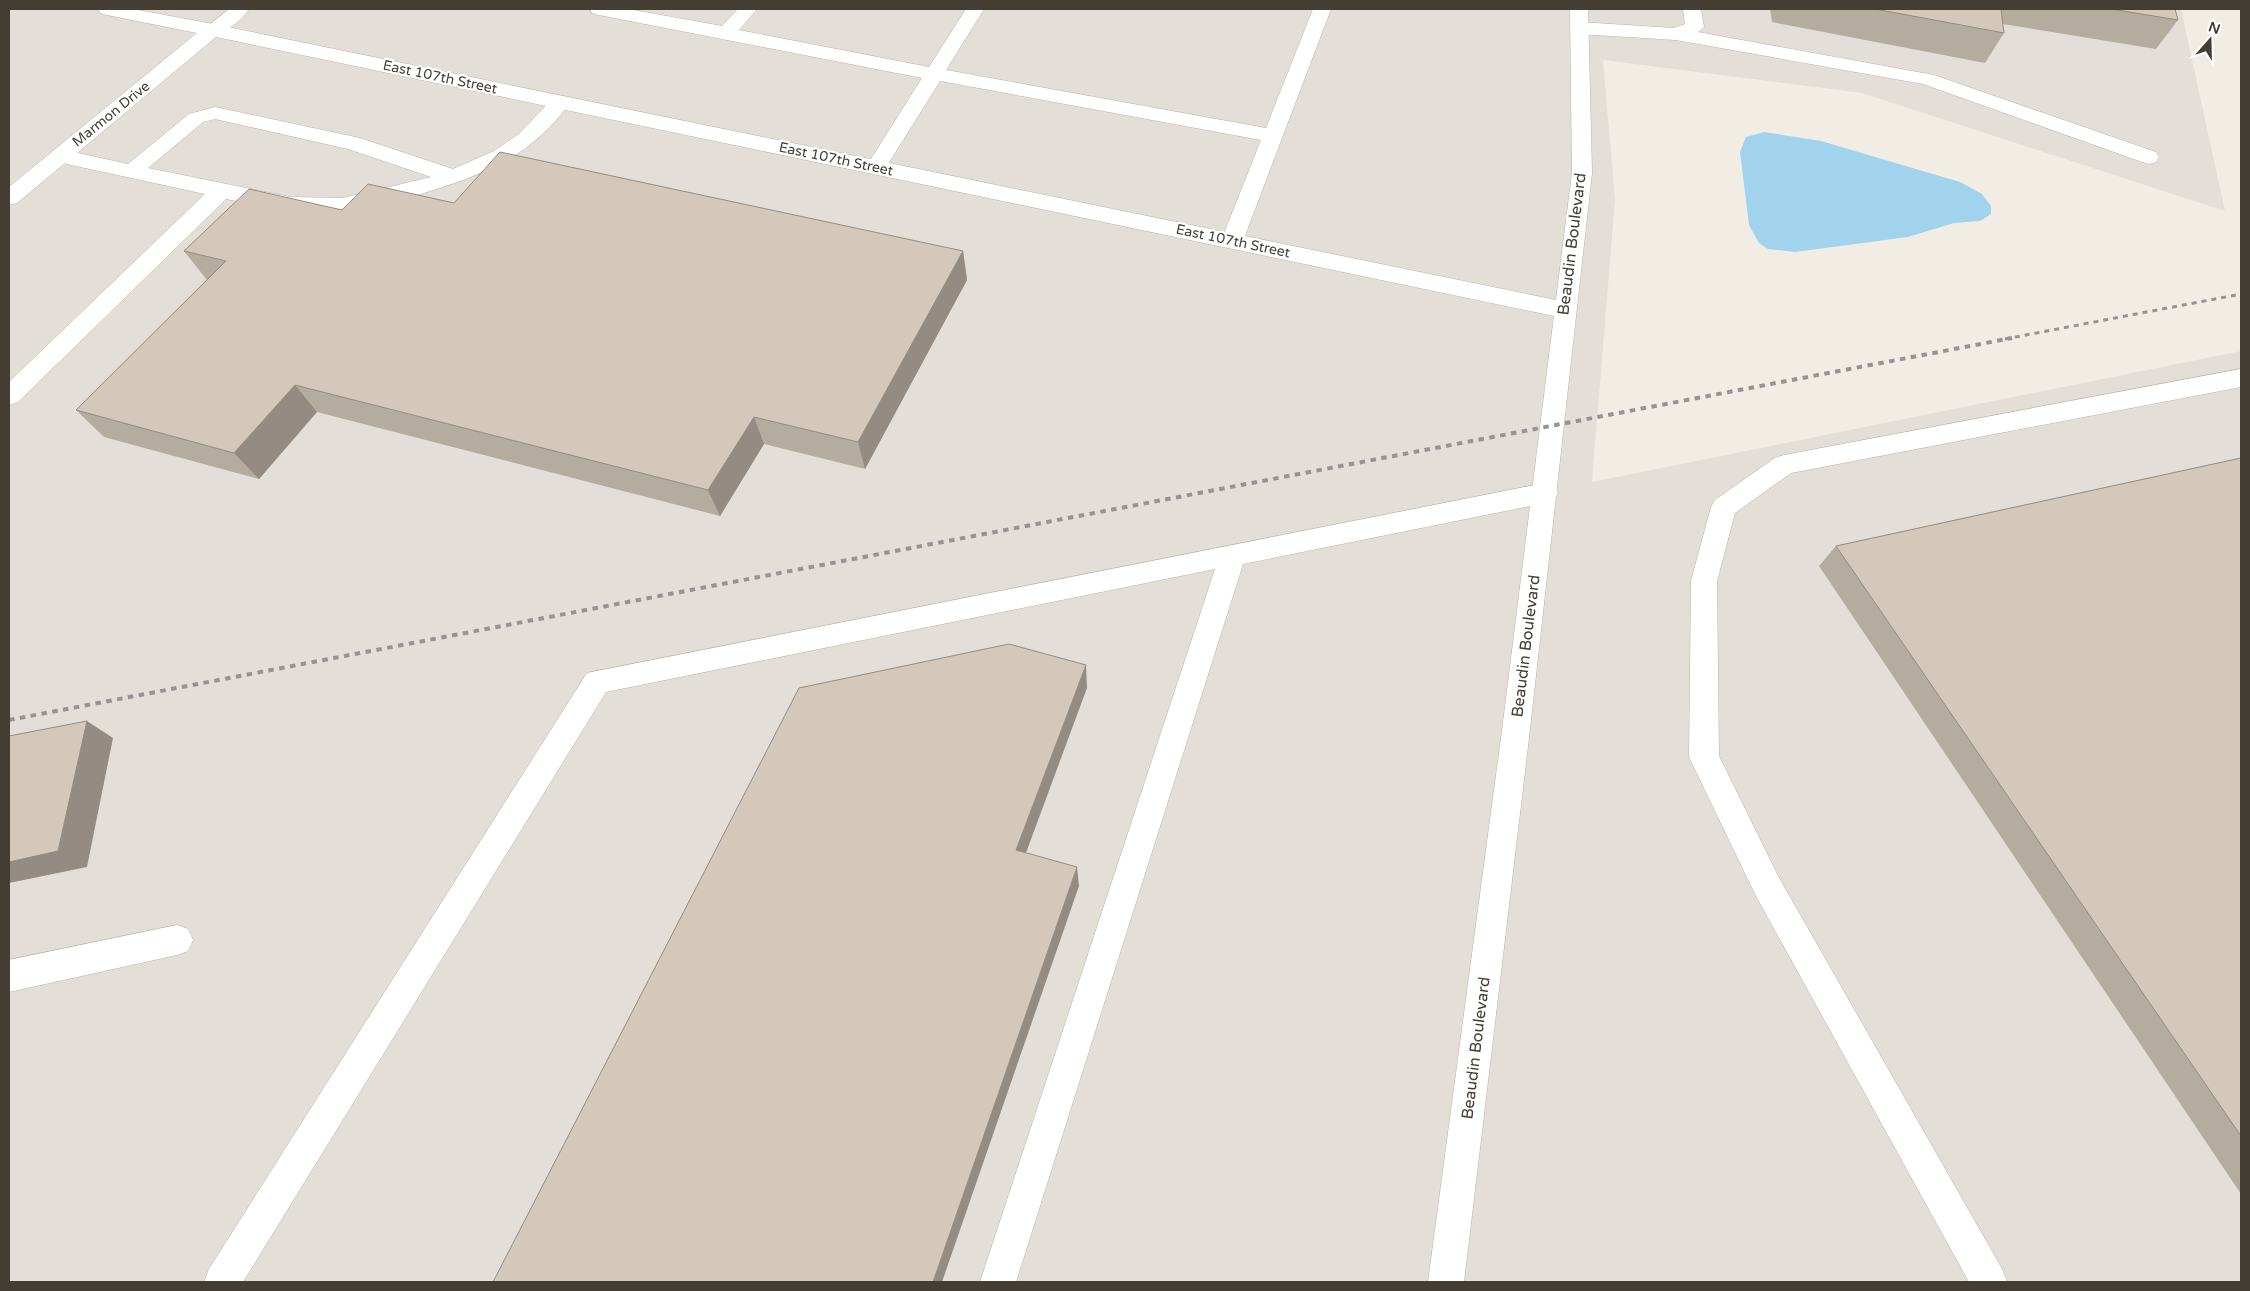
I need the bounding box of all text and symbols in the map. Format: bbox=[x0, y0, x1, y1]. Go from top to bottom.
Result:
north arrow bbox=[2185, 15, 2235, 65]
text: N bbox=[2206, 18, 2222, 38]
street label: East 107th Street bbox=[381, 57, 499, 98]
street label: Marmon Drive bbox=[69, 78, 153, 150]
street label: East 107th Street bbox=[777, 139, 895, 180]
street label: Beaudin Boulevard bbox=[1553, 172, 1591, 316]
street label: East 107th Street bbox=[1174, 221, 1292, 262]
street label: Beaudin Boulevard bbox=[1507, 574, 1545, 718]
street label: Beaudin Boulevard bbox=[1457, 976, 1495, 1120]

